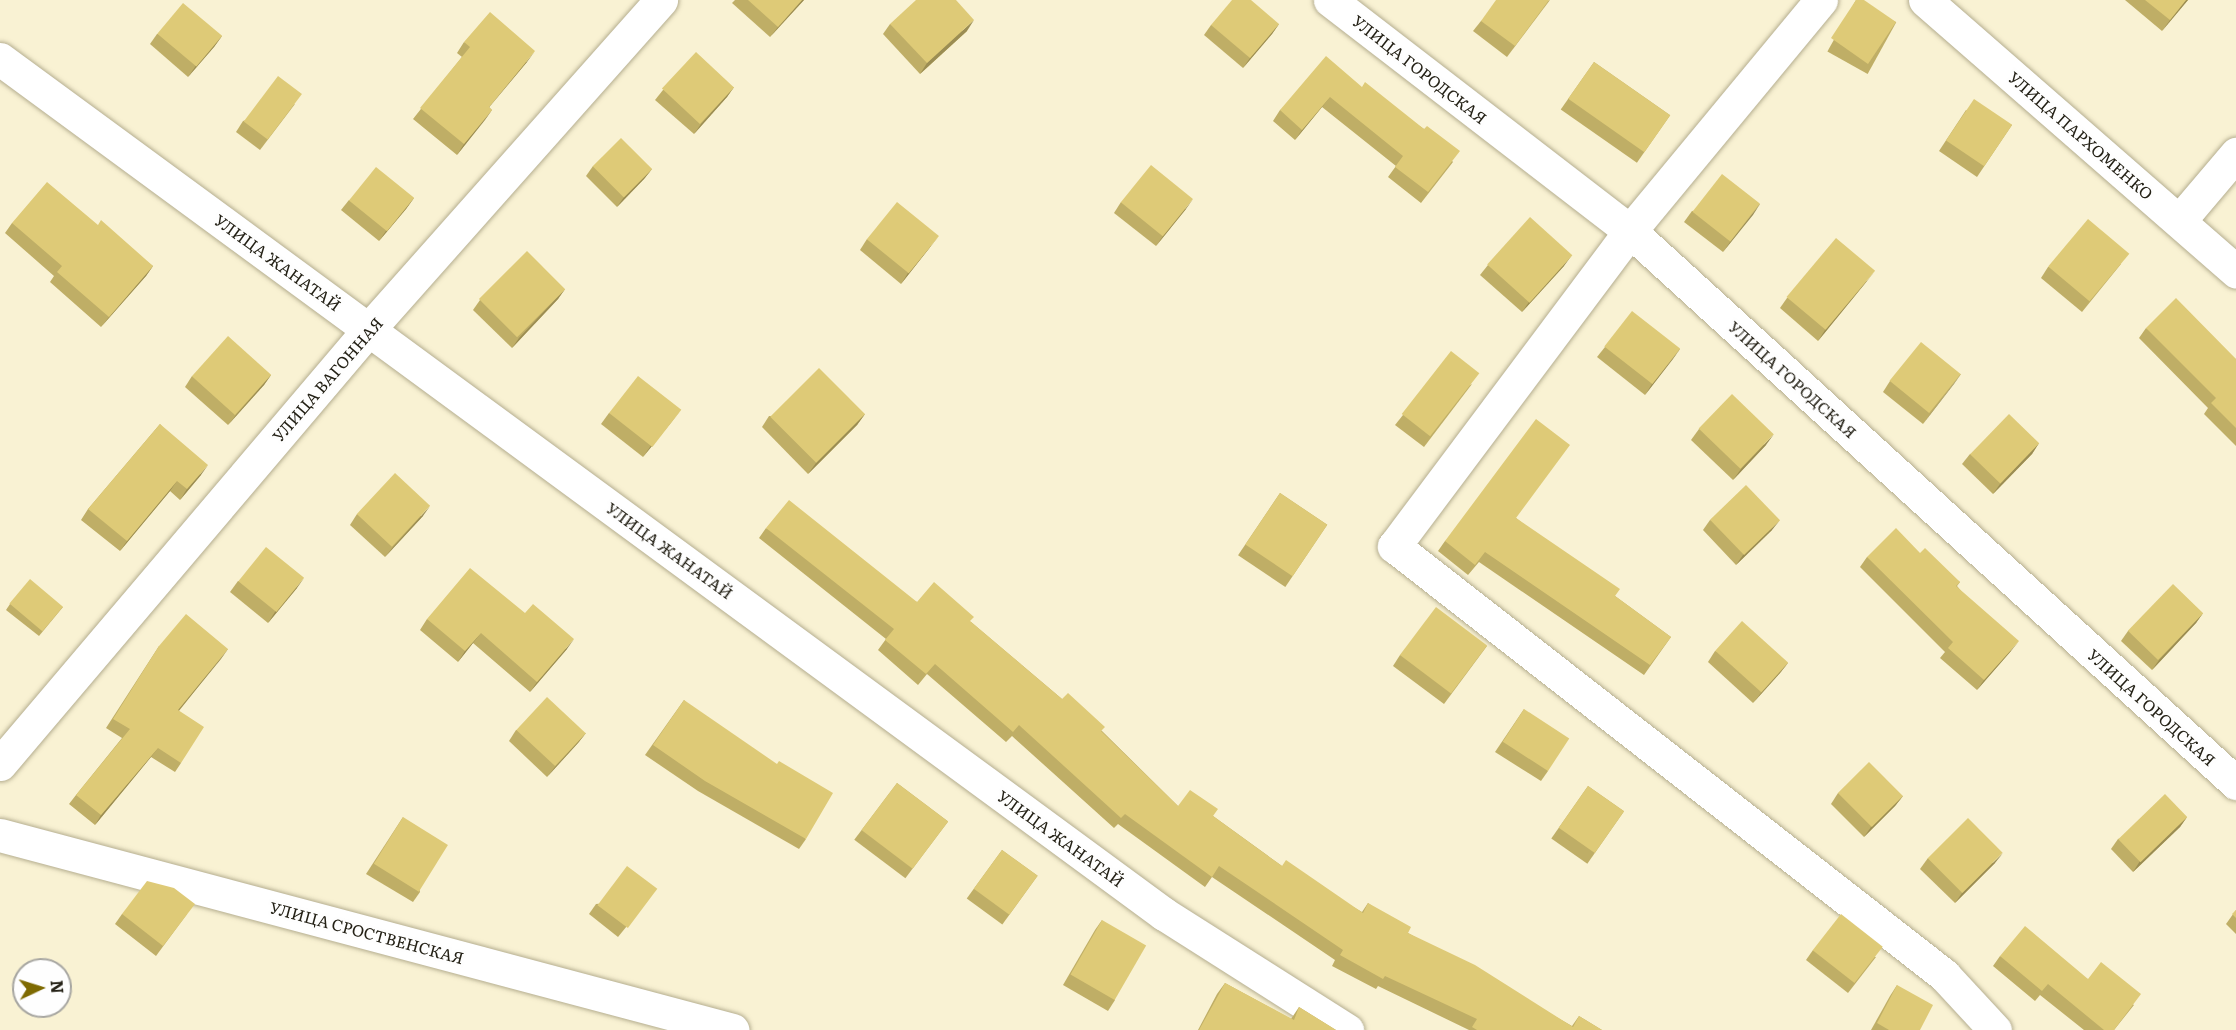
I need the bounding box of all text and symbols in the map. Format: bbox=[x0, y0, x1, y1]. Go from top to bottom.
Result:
street label: УЛИЦА ГОРОДСКАЯ bbox=[1349, 11, 1491, 127]
street label: УЛИЦА ПАРХОМЕНКО bbox=[2005, 67, 2157, 203]
street label: УЛИЦА ЖАНАТАЙ bbox=[211, 210, 345, 314]
street label: УЛИЦА ВАГОННАЯ bbox=[268, 313, 386, 445]
street label: УЛИЦА ГОРОДСКАЯ bbox=[1725, 317, 1861, 441]
street label: УЛИЦА ЖАНАТАЙ bbox=[603, 498, 737, 602]
street label: УЛИЦА ГОРОДСКАЯ bbox=[2084, 645, 2220, 769]
street label: УЛИЦА ЖАНАТАЙ bbox=[994, 786, 1128, 890]
street label: УЛИЦА СРОСТВЕНСКАЯ bbox=[268, 897, 466, 967]
north arrow bbox=[12, 958, 72, 1018]
text: N bbox=[46, 979, 70, 994]

